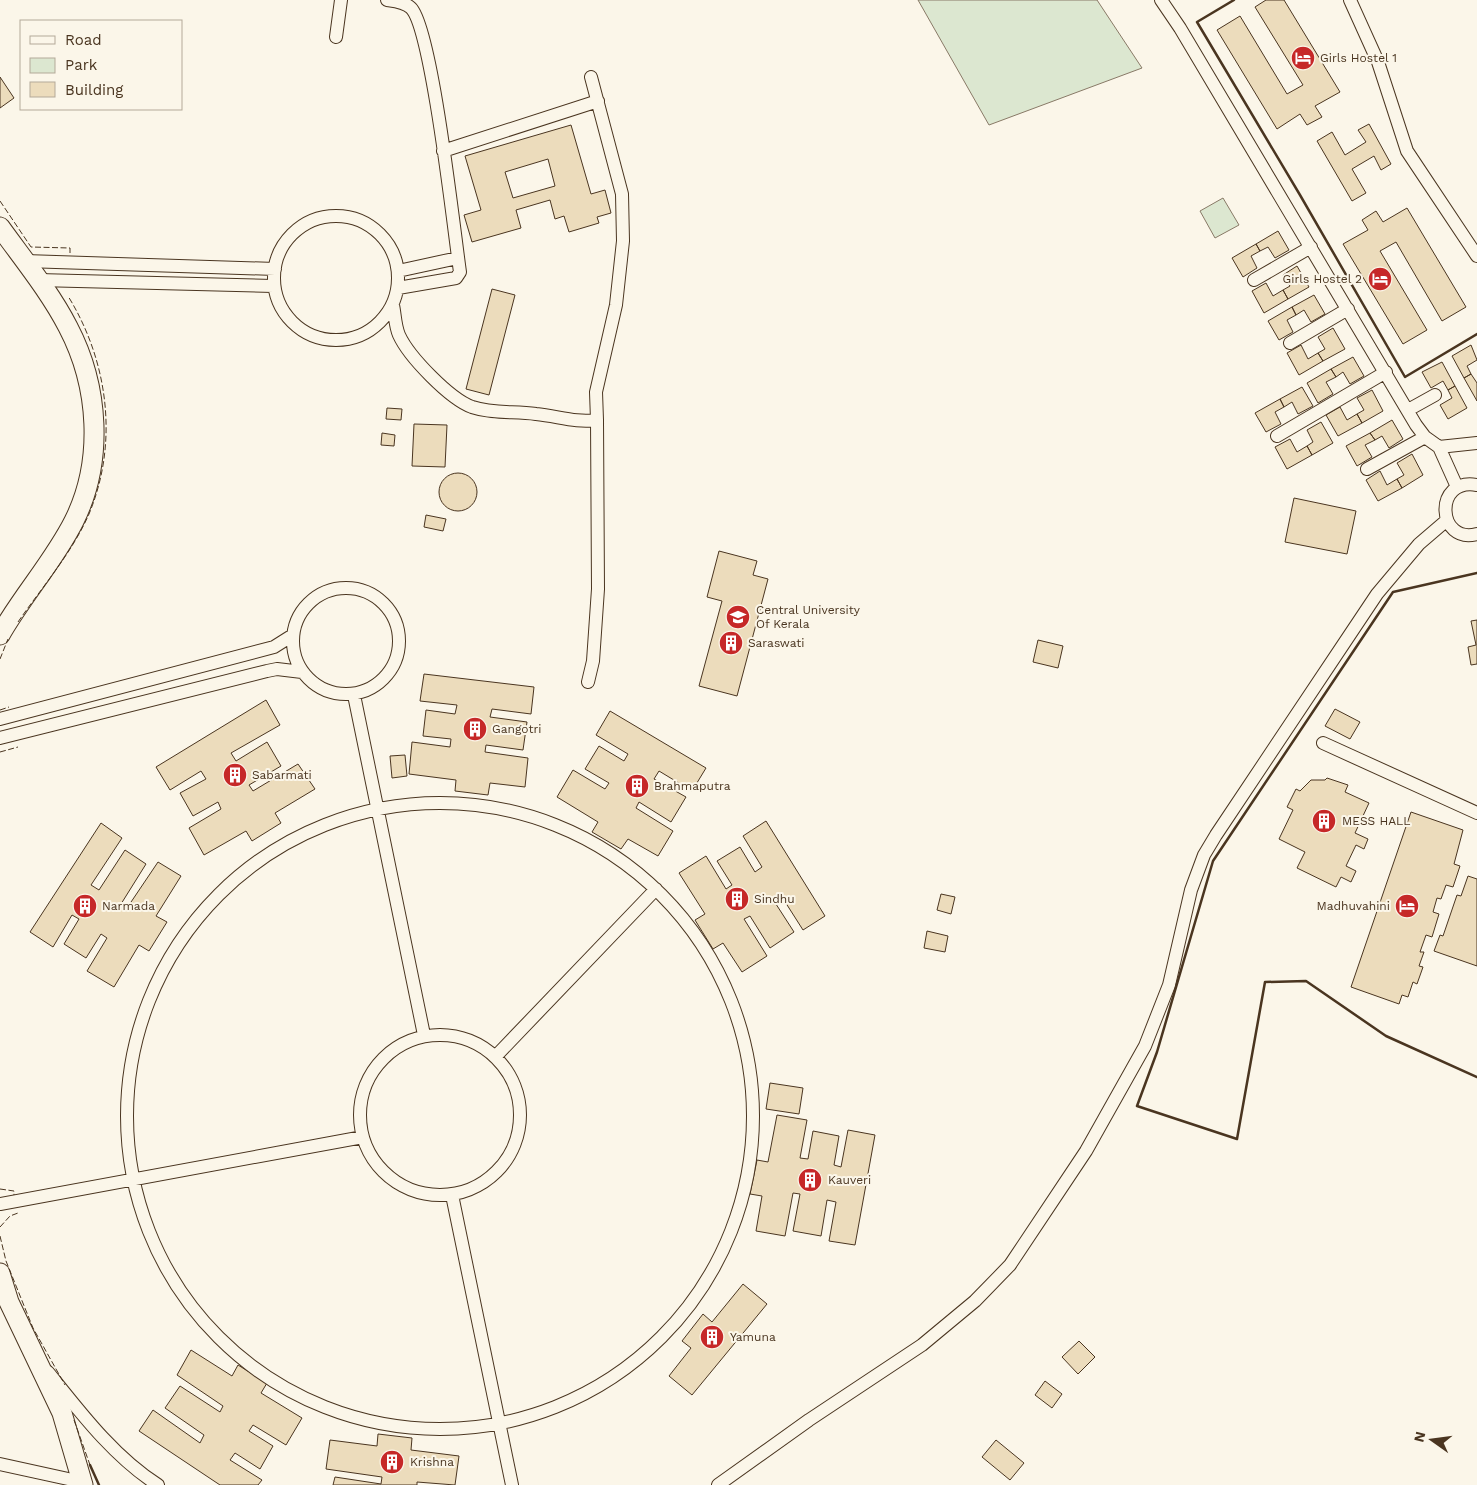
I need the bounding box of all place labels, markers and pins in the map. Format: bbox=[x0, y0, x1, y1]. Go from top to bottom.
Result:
hotel icon: Girls Hostel 1 bbox=[1290, 45, 1316, 71]
place label: Girls Hostel 1 bbox=[1320, 51, 1397, 65]
hotel icon: Girls Hostel 2 bbox=[1367, 266, 1393, 292]
place label: Girls Hostel 2 bbox=[1283, 272, 1362, 286]
place label: Central University Of Kerala bbox=[756, 603, 861, 631]
school or university icon: Central University Of Kerala bbox=[725, 604, 751, 630]
building icon: Saraswati bbox=[718, 630, 744, 656]
place label: Saraswati bbox=[748, 636, 805, 650]
building icon: Gangotri bbox=[462, 716, 488, 742]
place label: Gangotri bbox=[492, 722, 542, 736]
building icon: Sabarmati bbox=[222, 762, 248, 788]
place label: Sabarmati bbox=[252, 768, 312, 782]
building icon: Brahmaputra bbox=[624, 773, 650, 799]
place label: Brahmaputra bbox=[654, 779, 731, 793]
building icon: MESS HALL bbox=[1311, 808, 1337, 834]
place label: MESS HALL bbox=[1342, 814, 1410, 828]
building icon: Sindhu bbox=[724, 886, 750, 912]
place label: Sindhu bbox=[754, 892, 795, 906]
building icon: Narmada bbox=[72, 893, 98, 919]
hotel icon: Madhuvahini bbox=[1394, 893, 1420, 919]
place label: Narmada bbox=[102, 899, 155, 913]
place label: Madhuvahini bbox=[1317, 899, 1390, 913]
building icon: Kauveri bbox=[797, 1167, 823, 1193]
place label: Kauveri bbox=[828, 1173, 871, 1187]
building icon: Yamuna bbox=[699, 1324, 725, 1350]
place label: Yamuna bbox=[730, 1330, 776, 1344]
building icon: Krishna bbox=[379, 1449, 405, 1475]
place label: Krishna bbox=[410, 1455, 454, 1469]

